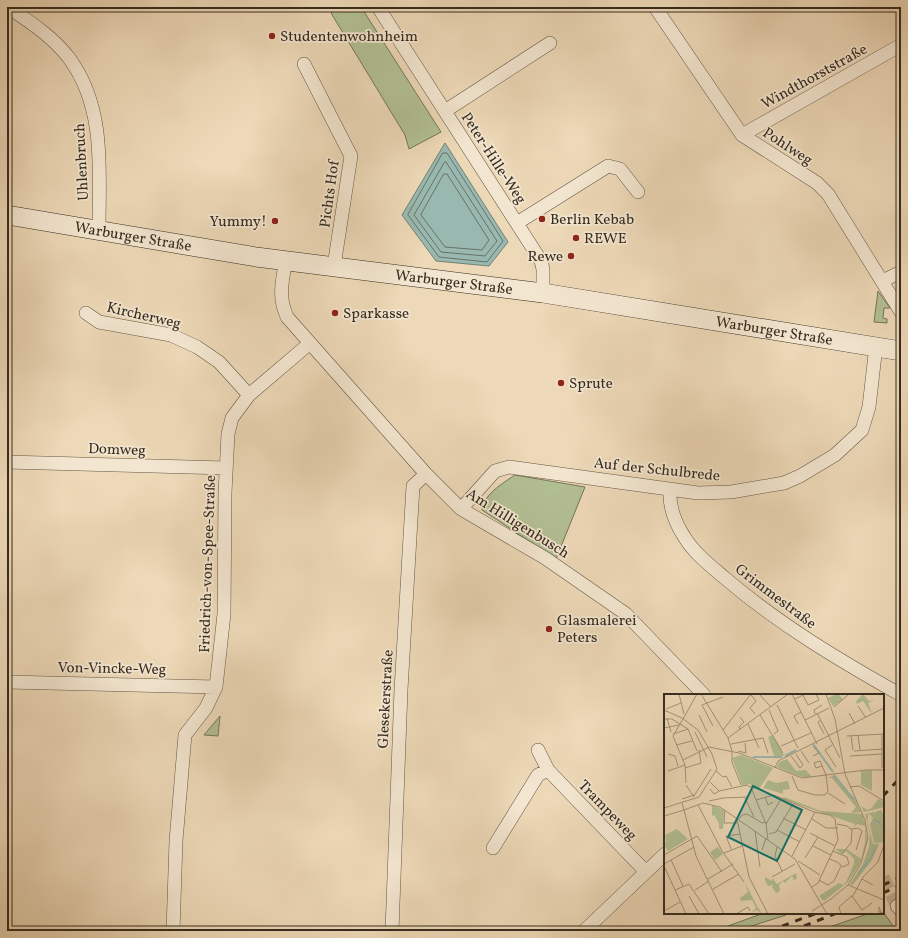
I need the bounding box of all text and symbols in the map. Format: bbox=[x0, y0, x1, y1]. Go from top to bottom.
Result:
place label: Studentenwohnheim bbox=[280, 27, 418, 48]
marker: Studentenwohnheim bbox=[267, 31, 277, 41]
street label: Windthorststraße bbox=[758, 39, 872, 115]
street label: Peter-Hille-Weg bbox=[455, 109, 530, 209]
street label: Uhlenbruch bbox=[70, 122, 95, 201]
street label: Pohlweg bbox=[758, 123, 817, 171]
street label: Pichts Hof bbox=[315, 157, 346, 229]
place label: Berlin Kebab bbox=[550, 210, 634, 231]
place label: Yummy! bbox=[210, 212, 267, 233]
marker: Berlin Kebab bbox=[537, 214, 547, 224]
marker: Yummy! bbox=[270, 216, 280, 226]
street label: Warburger Straße bbox=[73, 218, 193, 258]
place label: REWE bbox=[584, 229, 627, 250]
marker: REWE bbox=[571, 233, 581, 243]
place label: Rewe bbox=[528, 247, 563, 268]
marker: Rewe bbox=[566, 251, 576, 261]
street label: Warburger Straße bbox=[394, 266, 514, 301]
street label: Kircherweg bbox=[104, 298, 183, 335]
place label: Sparkasse bbox=[343, 304, 409, 325]
marker: Sparkasse bbox=[330, 308, 340, 318]
street label: Warburger Straße bbox=[714, 312, 834, 352]
place label: Sprute bbox=[569, 374, 613, 395]
marker: Sprute bbox=[556, 378, 566, 388]
street label: Domweg bbox=[88, 439, 147, 462]
street label: Auf der Schulbrede bbox=[593, 453, 721, 488]
street label: Friedrich-von-Spee-Straße bbox=[195, 475, 222, 653]
street label: Am Hilligenbusch bbox=[462, 484, 573, 565]
street label: Grimmestraße bbox=[730, 560, 820, 635]
place label: Glasmalerei Peters bbox=[557, 611, 637, 649]
marker: Glasmalerei Peters bbox=[544, 624, 554, 634]
street label: Glesekerstraße bbox=[373, 649, 400, 749]
street label: Von-Vincke-Weg bbox=[57, 658, 167, 681]
inset map bbox=[664, 694, 884, 914]
street label: Trampeweg bbox=[573, 776, 641, 846]

